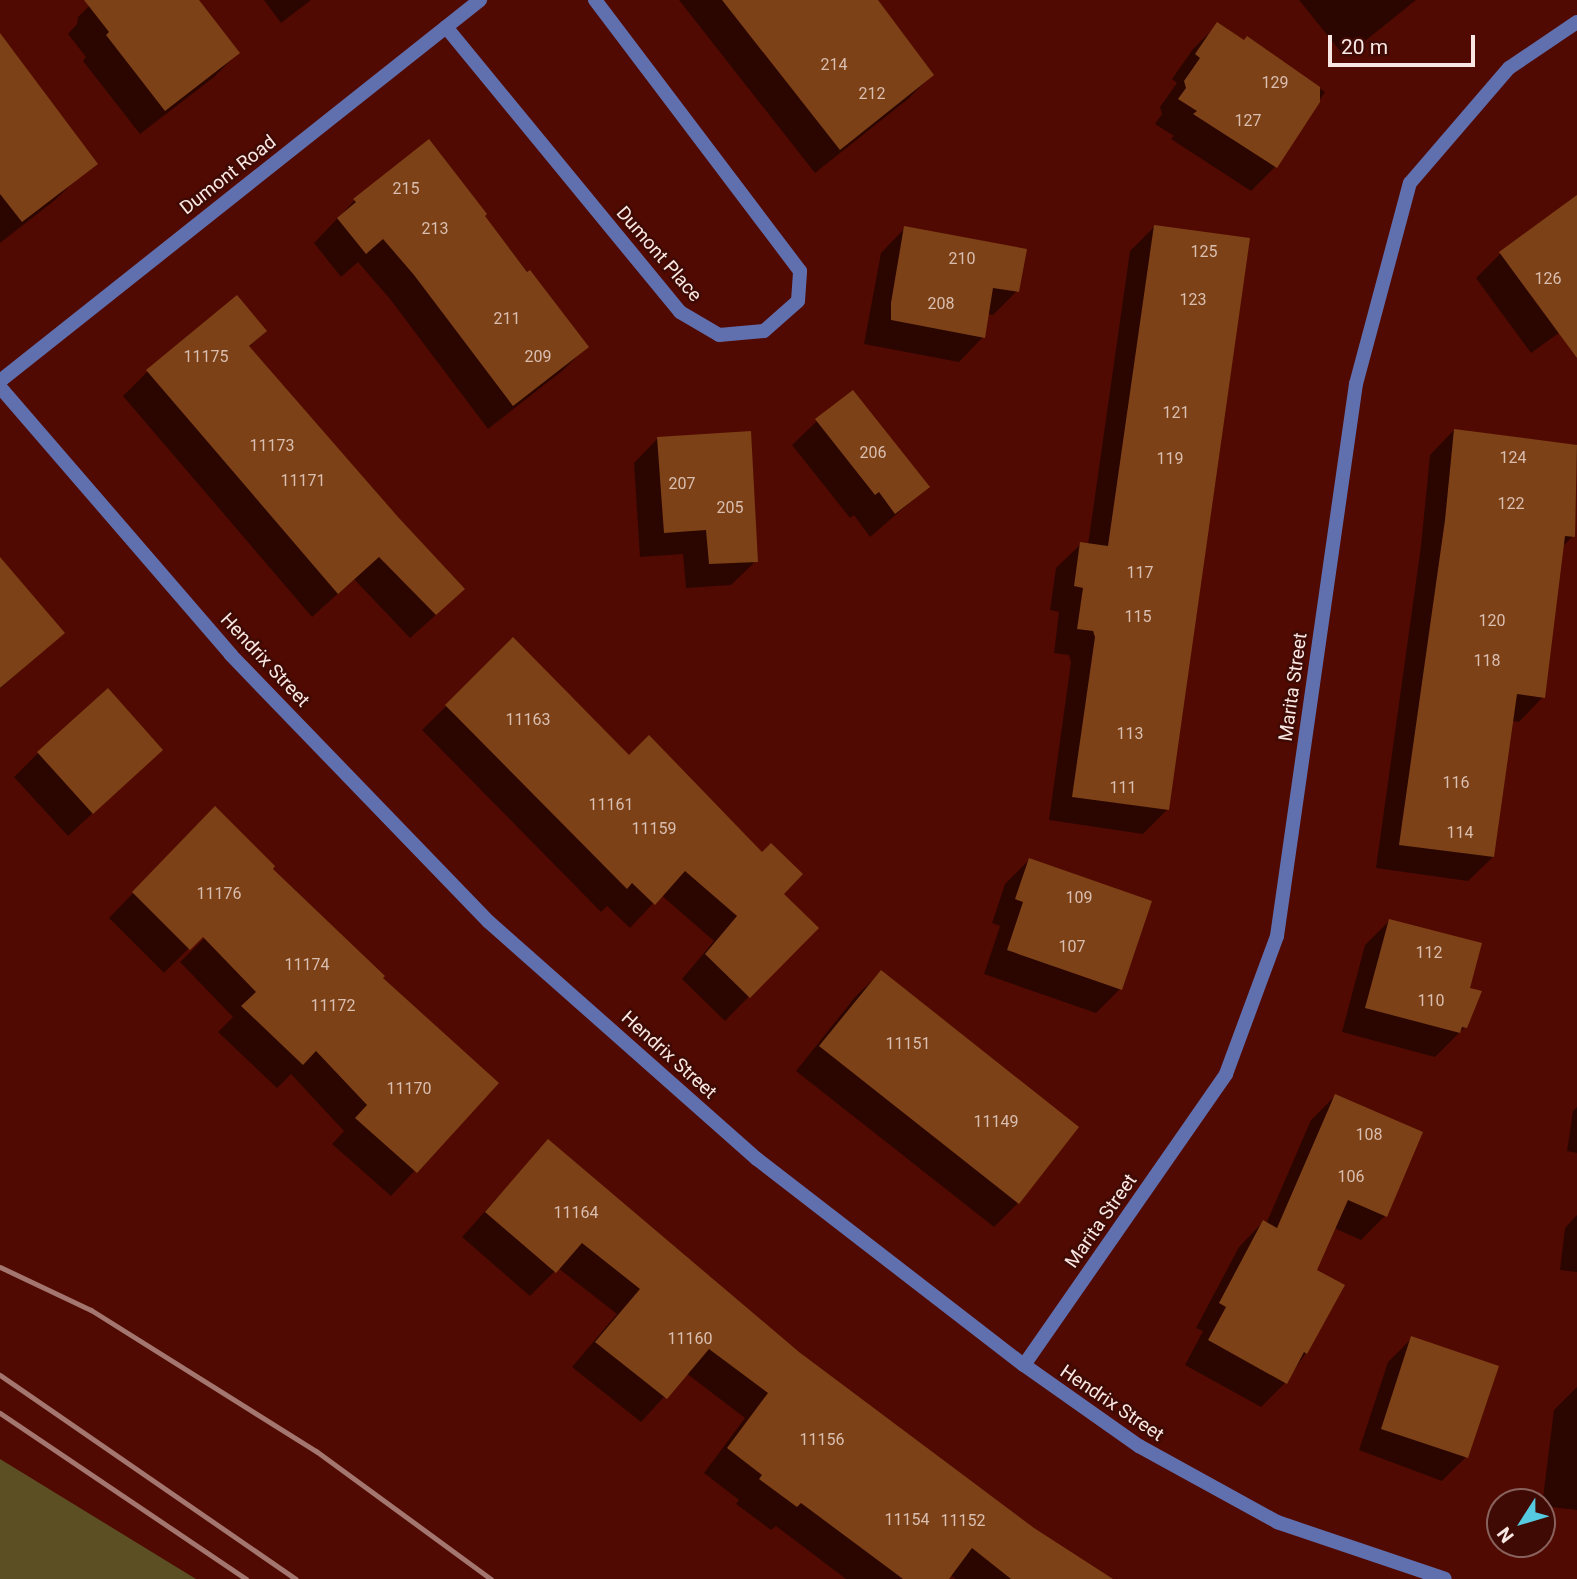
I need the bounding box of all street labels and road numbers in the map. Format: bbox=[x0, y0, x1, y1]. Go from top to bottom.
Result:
street label: Dumont Road bbox=[175, 130, 281, 220]
street label: Dumont Place bbox=[611, 202, 707, 306]
street label: Hendrix Street bbox=[216, 608, 314, 712]
street label: Marita Street bbox=[1274, 631, 1312, 743]
street label: Hendrix Street bbox=[617, 1006, 721, 1104]
street label: Marita Street bbox=[1060, 1170, 1142, 1272]
street label: Hendrix Street bbox=[1056, 1360, 1168, 1446]

